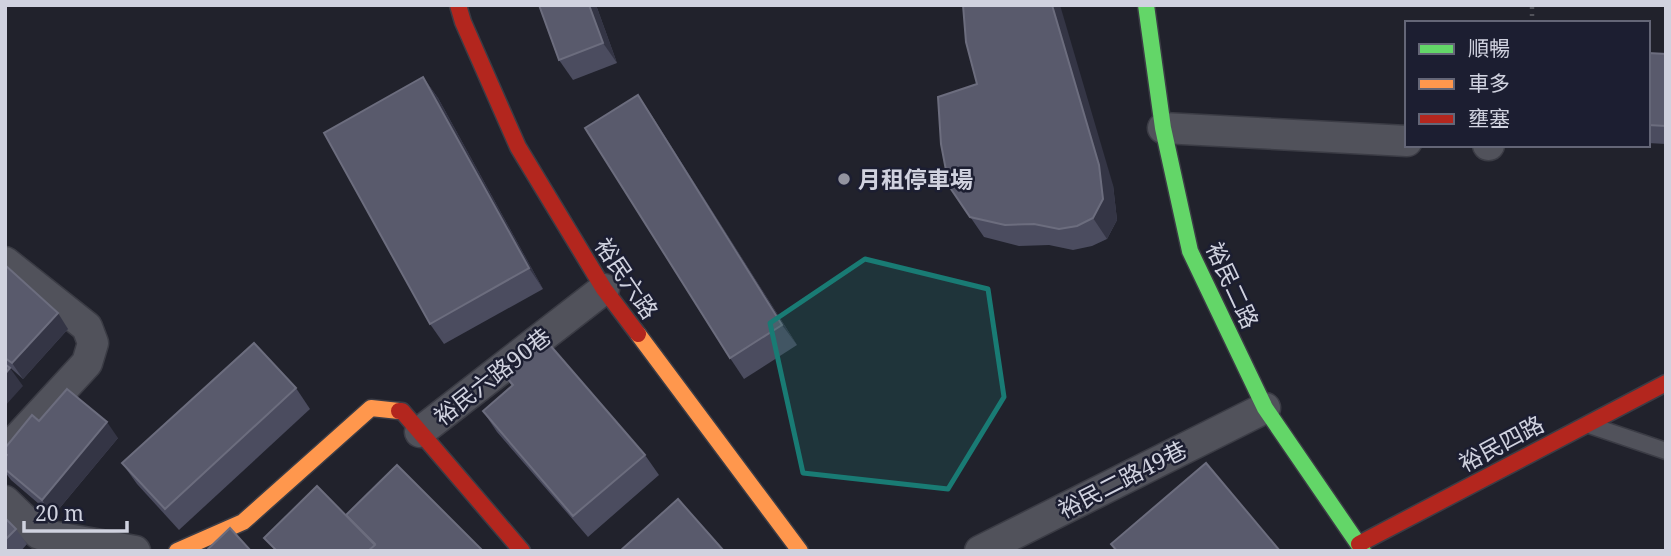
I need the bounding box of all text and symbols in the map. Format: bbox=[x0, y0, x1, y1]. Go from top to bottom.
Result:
legend bbox=[1405, 21, 1650, 147]
text: 順暢 bbox=[1468, 34, 1510, 62]
text: 車多 bbox=[1468, 69, 1510, 97]
text: 壅塞 bbox=[1468, 104, 1510, 132]
place label: 月租停車場 bbox=[858, 163, 973, 195]
marker: 月租停車場 bbox=[836, 171, 852, 187]
street label: 裕民六路 bbox=[588, 231, 666, 325]
street label: 裕民二路 bbox=[1199, 237, 1267, 333]
street label: 裕民六路90巷 bbox=[427, 320, 557, 432]
street label: 裕民四路 bbox=[1453, 407, 1549, 479]
street label: 裕民二路49巷 bbox=[1052, 433, 1192, 525]
scale bar bbox=[24, 490, 128, 534]
text: 20 m bbox=[35, 499, 84, 527]

